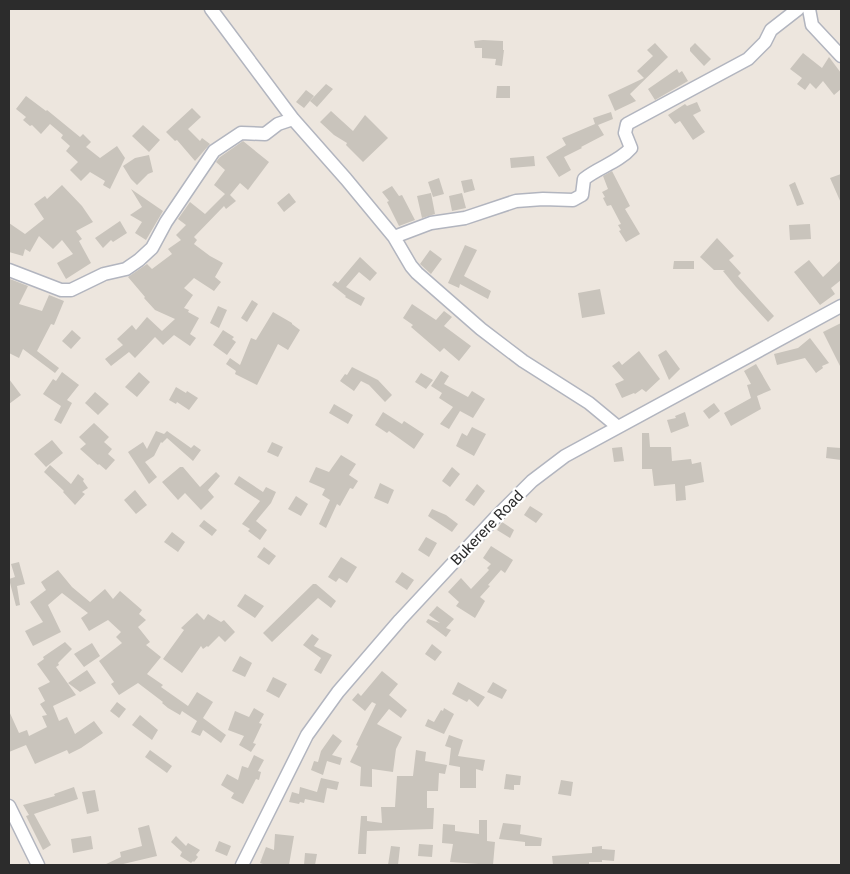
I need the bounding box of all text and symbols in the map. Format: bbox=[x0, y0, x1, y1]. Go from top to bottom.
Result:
street label: Bukerere Road bbox=[447, 487, 527, 569]

